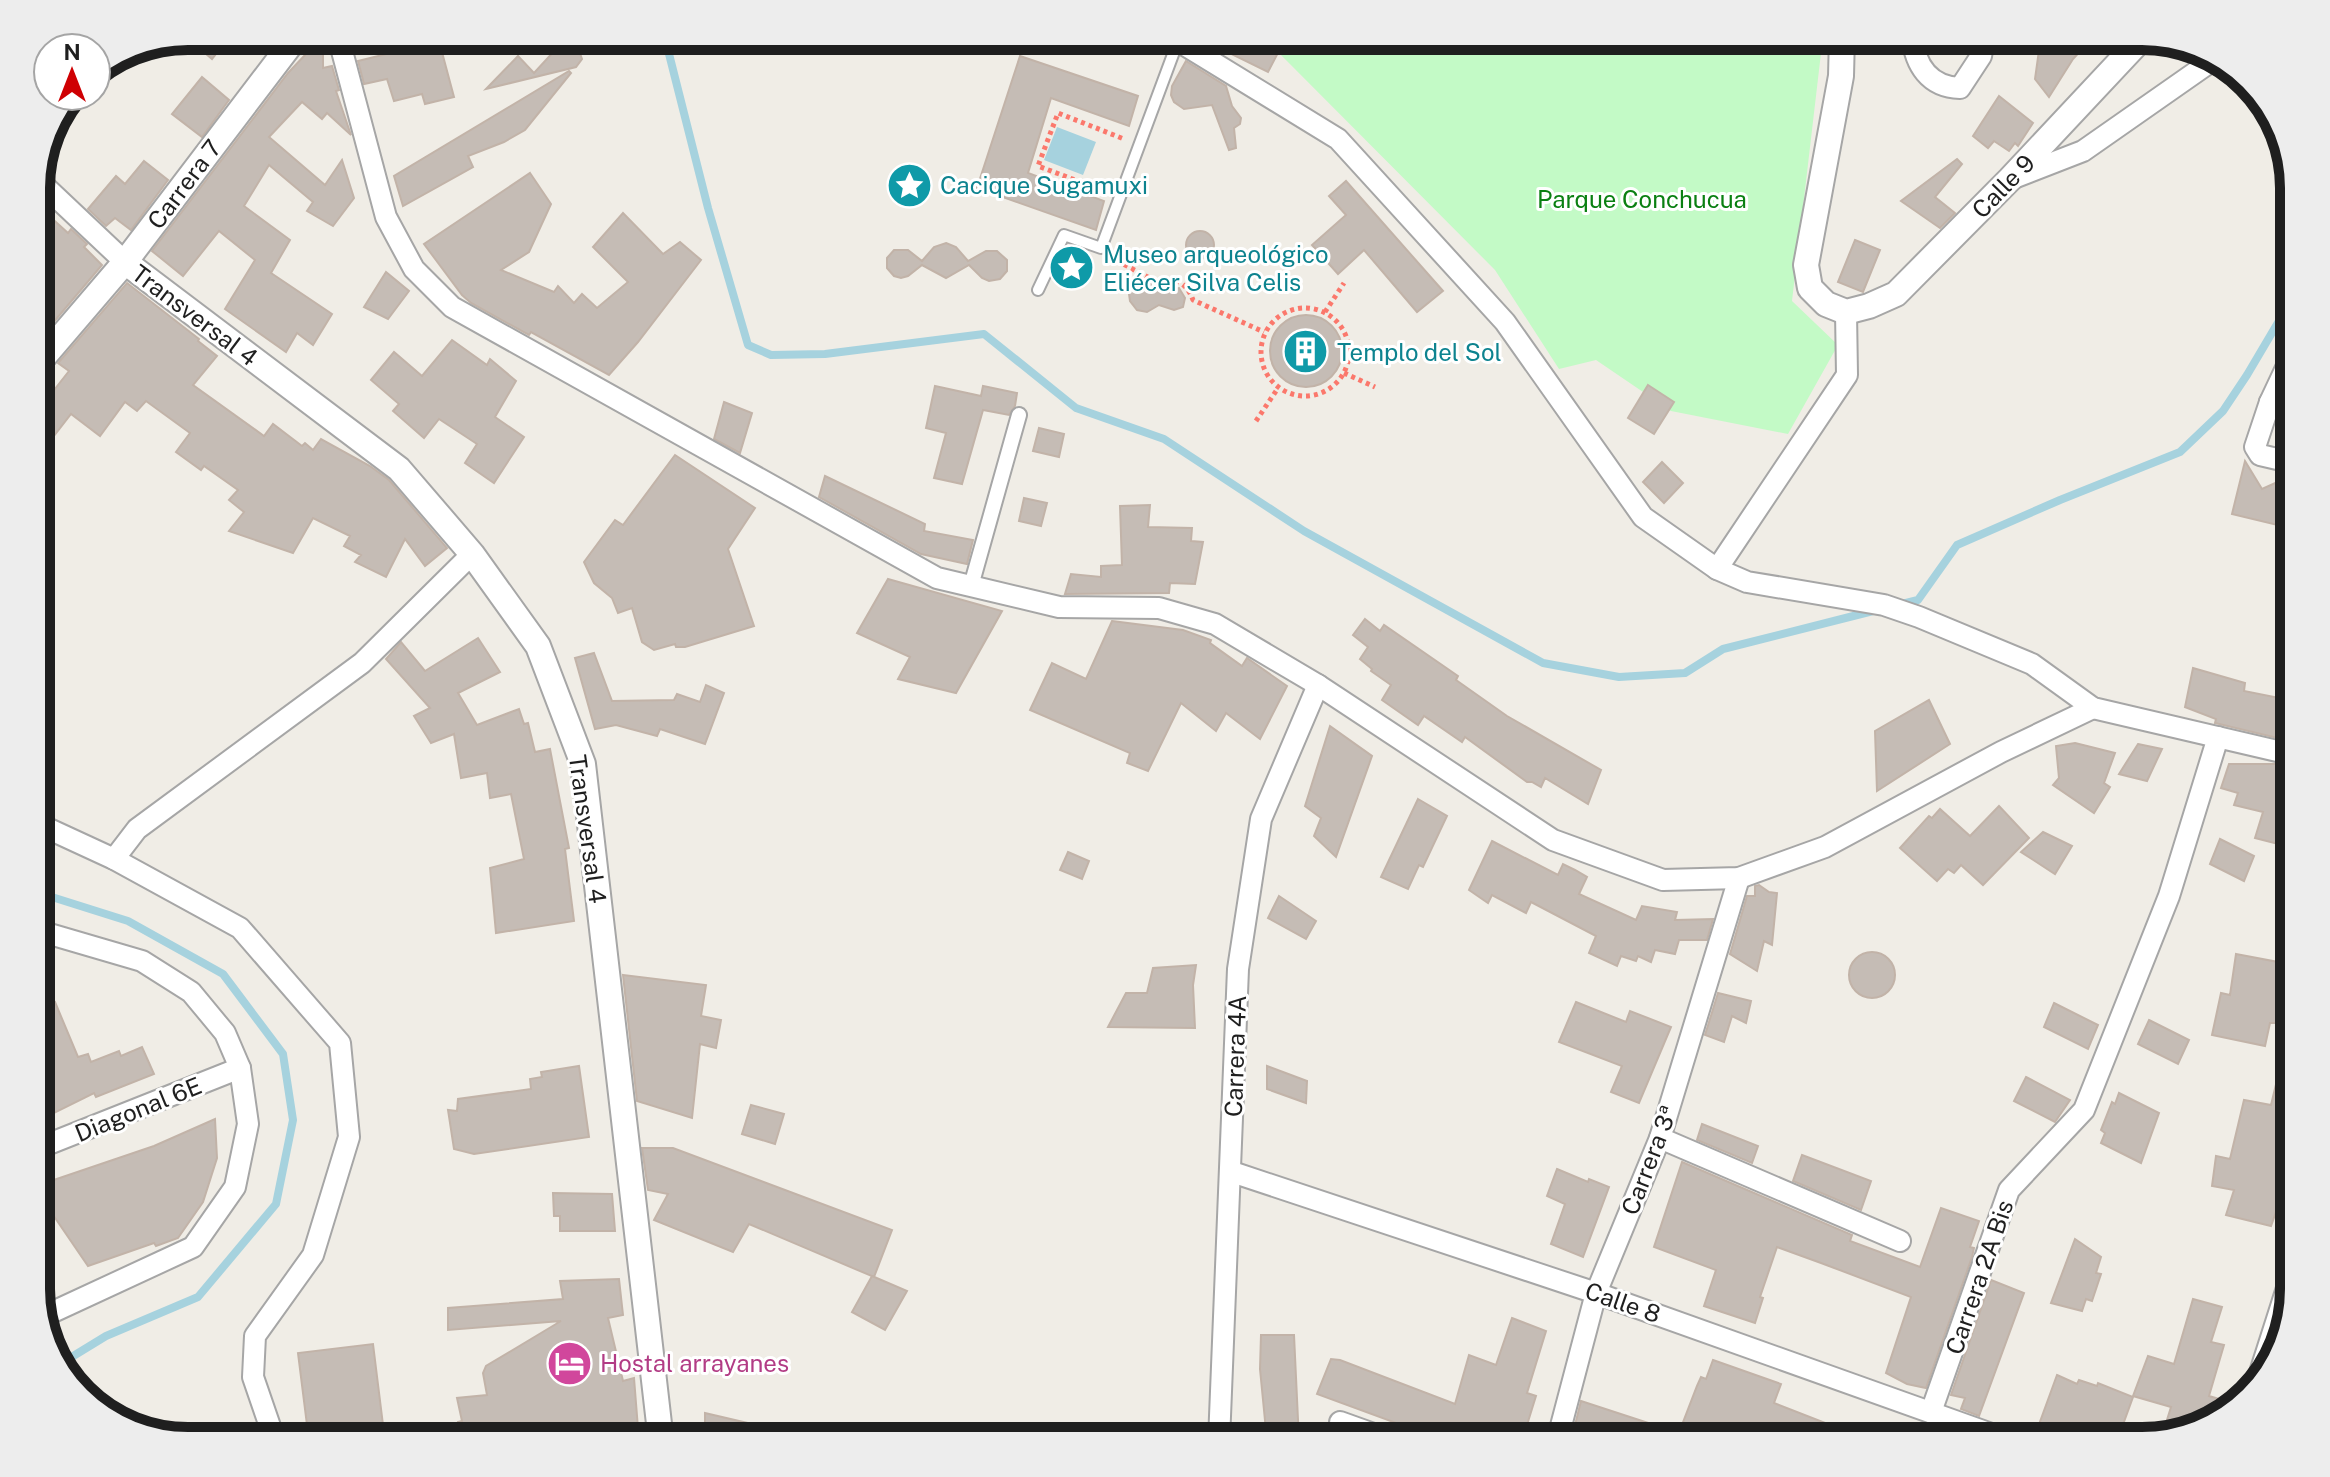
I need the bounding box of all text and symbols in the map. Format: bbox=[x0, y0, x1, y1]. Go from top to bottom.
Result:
north arrow bbox=[32, 32, 112, 112]
text: N bbox=[63, 39, 81, 65]
street label: Carrera 7 bbox=[141, 134, 227, 234]
street label: Calle 9 bbox=[1966, 148, 2040, 224]
place icon: Cacique Sugamuxi bbox=[885, 161, 933, 209]
place label: Cacique Sugamuxi bbox=[940, 171, 1148, 199]
park label: Parque Conchucua bbox=[1537, 185, 1747, 213]
place label: Museo arqueológico Eliécer Silva Celis bbox=[1103, 240, 1329, 296]
place icon: Museo arqueológico Eliécer Silva Celis bbox=[1048, 244, 1096, 292]
street label: Transversal 4 bbox=[127, 259, 263, 371]
building icon: Templo del Sol bbox=[1282, 328, 1330, 376]
place label: Templo del Sol bbox=[1337, 338, 1502, 366]
street label: Transversal 4 bbox=[564, 753, 612, 905]
street label: Carrera 4A bbox=[1219, 995, 1251, 1117]
street label: Diagonal 6E bbox=[71, 1071, 205, 1147]
street label: Carrera 3ª bbox=[1615, 1101, 1683, 1219]
street label: Carrera 2A Bis bbox=[1940, 1196, 2018, 1358]
street label: Calle 8 bbox=[1582, 1276, 1664, 1328]
hotel icon: Hostal arrayanes bbox=[545, 1339, 593, 1387]
place label: Hostal arrayanes bbox=[600, 1349, 789, 1377]

